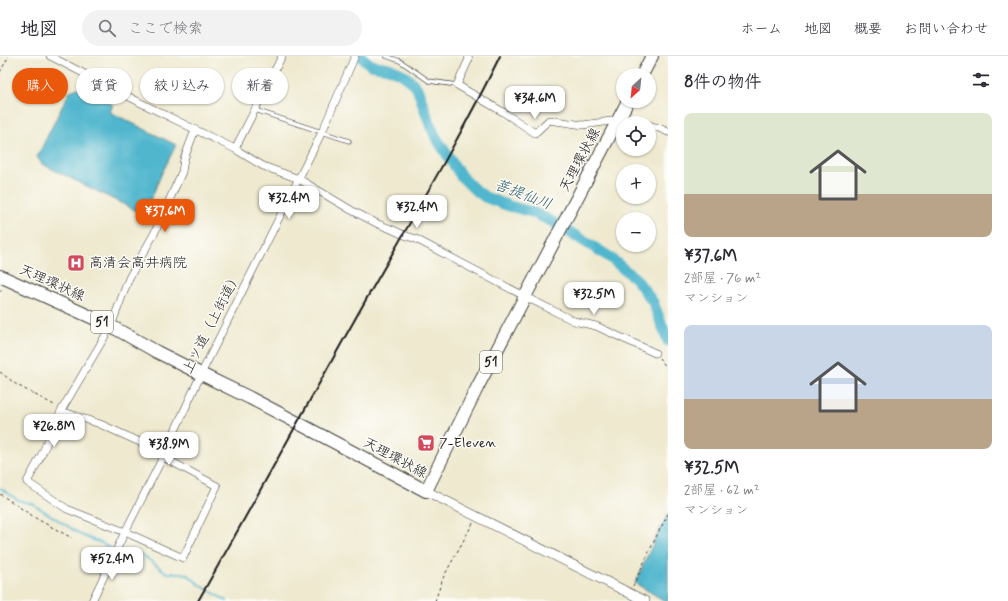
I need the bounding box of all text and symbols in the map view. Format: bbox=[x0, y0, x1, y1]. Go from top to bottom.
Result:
search box bbox=[82, 10, 362, 46]
text: 地図 bbox=[20, 17, 58, 42]
icon: search bbox=[96, 17, 118, 39]
text: ここで検索 bbox=[128, 19, 203, 39]
text: ホーム bbox=[741, 20, 782, 38]
text: 地図 bbox=[804, 20, 832, 38]
text: 概要 bbox=[854, 20, 882, 38]
text: お問い合わせ bbox=[904, 20, 988, 38]
chip: 購入 bbox=[12, 68, 68, 104]
chip: 賃貸 bbox=[76, 68, 132, 104]
chip: 絞り込み bbox=[140, 68, 224, 104]
chip: 新着 bbox=[232, 68, 288, 104]
north arrow bbox=[616, 68, 656, 108]
map controls bbox=[616, 68, 656, 252]
icon: filters bbox=[970, 69, 992, 91]
text: 8件の物件 bbox=[684, 71, 762, 93]
pin: ¥34.6M bbox=[502, 86, 568, 120]
text: ¥34.6M bbox=[514, 90, 556, 107]
button: locate bbox=[616, 116, 656, 156]
street label: 天理環状線 bbox=[556, 125, 604, 195]
icon: home bbox=[802, 139, 874, 211]
button: + bbox=[616, 164, 656, 204]
water label: 菩提仙川 bbox=[491, 175, 555, 215]
pin: ¥32.4M bbox=[256, 186, 322, 220]
text: ¥32.4M bbox=[268, 190, 310, 207]
pin: ¥32.4M bbox=[384, 195, 450, 229]
pin: ¥37.6M bbox=[132, 199, 198, 233]
text: ¥32.4M bbox=[396, 199, 438, 216]
text: ¥37.6M bbox=[145, 203, 185, 220]
button: − bbox=[616, 212, 656, 252]
text: ¥37.6M bbox=[684, 245, 737, 267]
hospital icon: 高清会高井病院 bbox=[66, 253, 86, 273]
place label: 高清会高井病院 bbox=[89, 254, 187, 272]
street label: 天理環状線 bbox=[16, 261, 88, 305]
street label: 上ツ道（上街道） bbox=[179, 269, 245, 377]
text: 2部屋 · 76 m² bbox=[684, 270, 761, 287]
pin: ¥32.5M bbox=[561, 282, 627, 316]
text: ¥32.5M bbox=[573, 286, 615, 303]
text: マンション bbox=[684, 290, 748, 307]
road number: 51 bbox=[91, 311, 113, 333]
road number: 51 bbox=[480, 351, 502, 373]
icon: home bbox=[802, 351, 874, 423]
pin: ¥26.8M bbox=[21, 414, 87, 448]
text: ¥26.8M bbox=[33, 418, 75, 435]
pin: ¥38.9M bbox=[136, 432, 202, 466]
supermarket icon: 7-Eleven bbox=[416, 433, 436, 453]
street label: 天理環状線 bbox=[360, 434, 430, 482]
place label: 7-Eleven bbox=[439, 434, 497, 452]
text: ¥38.9M bbox=[149, 436, 190, 453]
text: ¥32.5M bbox=[684, 457, 739, 479]
text: 2部屋 · 62 m² bbox=[684, 482, 760, 499]
text: マンション bbox=[684, 502, 748, 519]
pin: ¥52.4M bbox=[79, 547, 145, 581]
text: ¥52.4M bbox=[90, 551, 134, 568]

